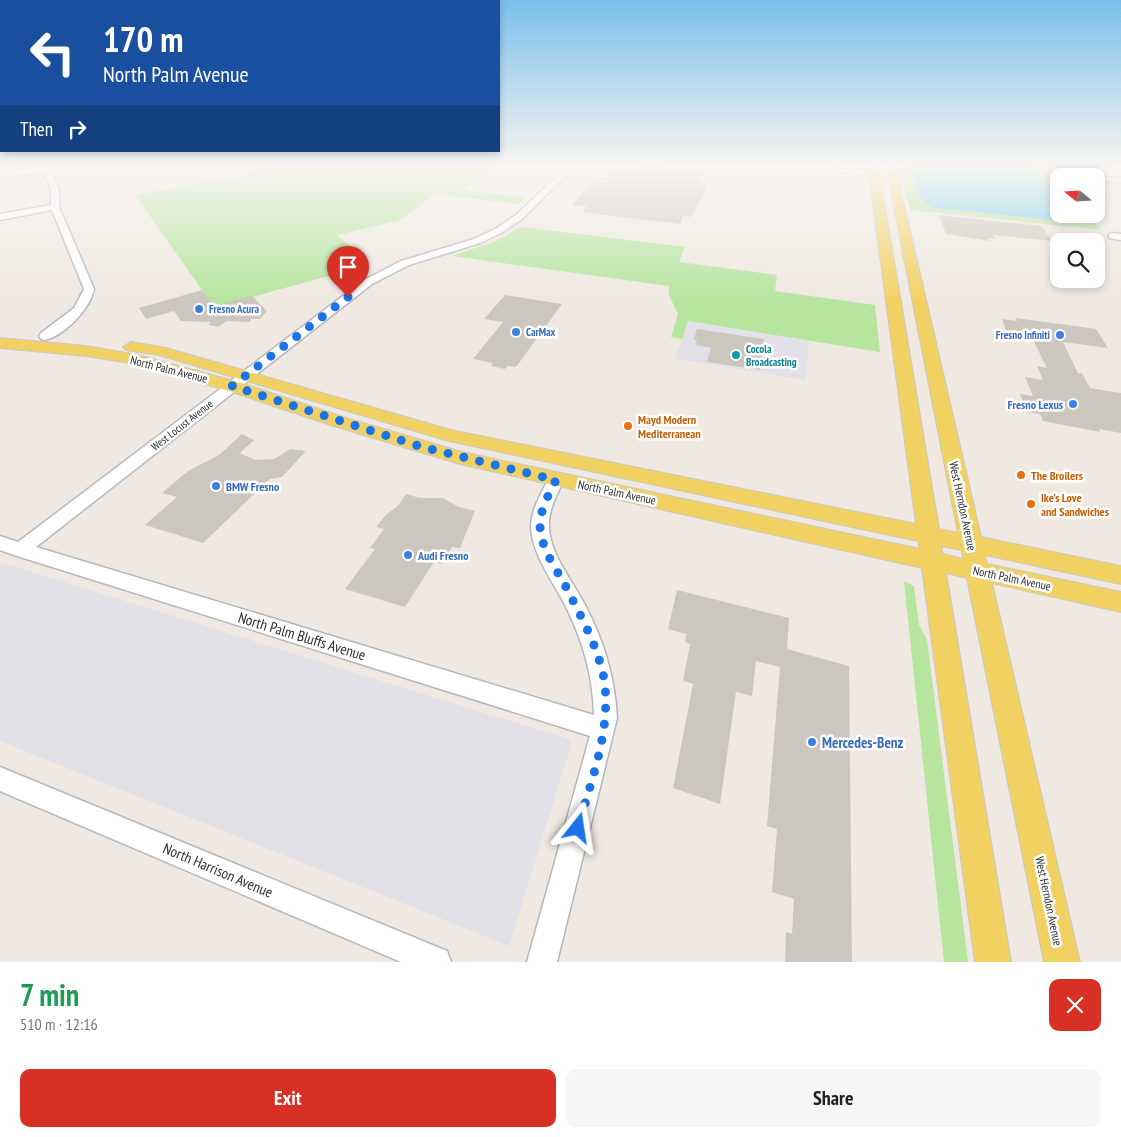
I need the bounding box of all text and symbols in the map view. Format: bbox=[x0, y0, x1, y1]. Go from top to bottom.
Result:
text: 170 m bbox=[103, 16, 184, 62]
icon: left bbox=[20, 20, 85, 85]
text: North Palm Avenue bbox=[103, 60, 249, 88]
icon: right bbox=[63, 115, 91, 143]
text: Then bbox=[20, 117, 53, 141]
north arrow bbox=[1050, 168, 1105, 222]
map controls bbox=[1050, 168, 1105, 288]
button: search bbox=[1050, 233, 1105, 288]
pin bbox=[327, 246, 369, 297]
icon: arrive bbox=[334, 253, 362, 281]
place label: Fresno Acura bbox=[209, 302, 259, 316]
marker: Fresno Acura bbox=[193, 303, 205, 315]
place label: CarMax bbox=[526, 325, 556, 339]
marker: CarMax bbox=[510, 326, 522, 338]
place label: Fresno Infiniti bbox=[996, 328, 1051, 342]
marker: Fresno Infiniti bbox=[1054, 329, 1066, 341]
place label: Cocola Broadcasting bbox=[746, 342, 797, 369]
marker: Cocola Broadcasting bbox=[730, 349, 742, 361]
street label: North Palm Avenue bbox=[129, 352, 209, 386]
street label: West Locust Avenue bbox=[148, 396, 216, 454]
place label: Fresno Lexus bbox=[1007, 397, 1063, 412]
marker: Fresno Lexus bbox=[1067, 398, 1079, 410]
place label: Mayd Modern Mediterranean bbox=[638, 412, 701, 441]
marker: Mayd Modern Mediterranean bbox=[622, 420, 634, 432]
street label: West Herndon Avenue bbox=[946, 460, 980, 552]
place label: The Broilers bbox=[1031, 468, 1083, 483]
marker: The Broilers bbox=[1015, 469, 1027, 481]
street label: North Palm Avenue bbox=[577, 476, 657, 508]
place label: BMW Fresno bbox=[226, 479, 280, 494]
marker: BMW Fresno bbox=[210, 480, 222, 492]
place label: Ike's Love and Sandwiches bbox=[1041, 490, 1109, 519]
marker: Ike's Love and Sandwiches bbox=[1025, 498, 1037, 510]
place label: Audi Fresno bbox=[417, 548, 469, 563]
marker: Audi Fresno bbox=[402, 549, 414, 561]
street label: North Palm Avenue bbox=[972, 562, 1052, 594]
street label: North Palm Bluffs Avenue bbox=[236, 608, 368, 664]
place label: Mercedes-Benz bbox=[822, 733, 904, 752]
marker: Mercedes-Benz bbox=[806, 736, 818, 748]
position arrow bbox=[551, 801, 603, 853]
street label: North Harrison Avenue bbox=[160, 838, 276, 902]
street label: West Herndon Avenue bbox=[1032, 855, 1066, 947]
text: 7 min bbox=[20, 975, 79, 1014]
button: close bbox=[1049, 979, 1101, 1031]
text: 510 m · 12:16 bbox=[20, 1014, 98, 1034]
button: Exit bbox=[20, 1069, 556, 1127]
button: Share bbox=[566, 1069, 1101, 1127]

